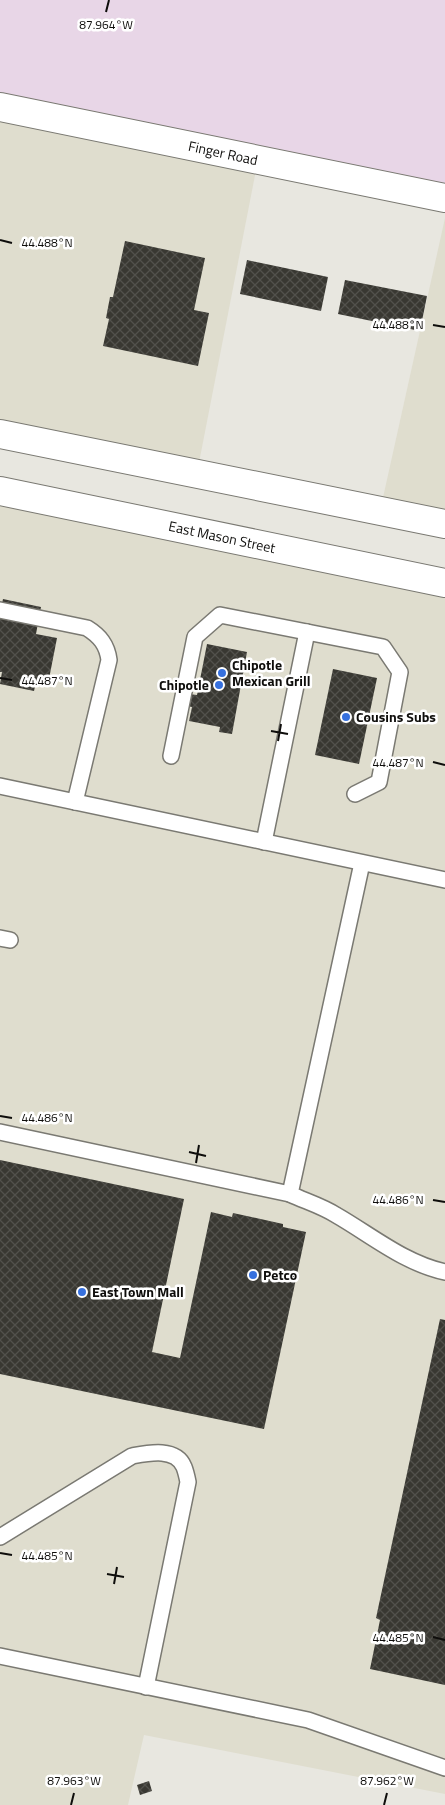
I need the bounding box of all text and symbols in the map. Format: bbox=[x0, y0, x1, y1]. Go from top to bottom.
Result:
text: 87.964°W bbox=[79, 15, 133, 34]
street label: Finger Road bbox=[186, 135, 260, 170]
text: 44.488°N bbox=[21, 233, 73, 252]
text: 44.488°N bbox=[372, 315, 424, 334]
street label: East Mason Street bbox=[167, 515, 277, 558]
place label: Chipotle Mexican Grill bbox=[232, 654, 310, 691]
marker: Chipotle Mexican Grill bbox=[216, 667, 228, 679]
text: 44.487°N bbox=[21, 671, 73, 690]
place label: Chipotle bbox=[159, 674, 209, 695]
marker: Chipotle bbox=[213, 679, 225, 691]
place label: Cousins Subs bbox=[356, 706, 436, 727]
marker: Cousins Subs bbox=[340, 711, 352, 723]
text: 44.487°N bbox=[372, 753, 424, 772]
text: 44.486°N bbox=[21, 1108, 73, 1127]
text: 44.486°N bbox=[372, 1190, 424, 1209]
place label: Petco bbox=[263, 1264, 297, 1285]
marker: Petco bbox=[247, 1269, 259, 1281]
place label: East Town Mall bbox=[92, 1281, 184, 1302]
marker: East Town Mall bbox=[76, 1286, 88, 1298]
text: 44.485°N bbox=[21, 1546, 73, 1565]
text: 44.485°N bbox=[372, 1628, 424, 1647]
text: 87.963°W bbox=[47, 1771, 101, 1790]
text: 87.962°W bbox=[360, 1771, 414, 1790]

